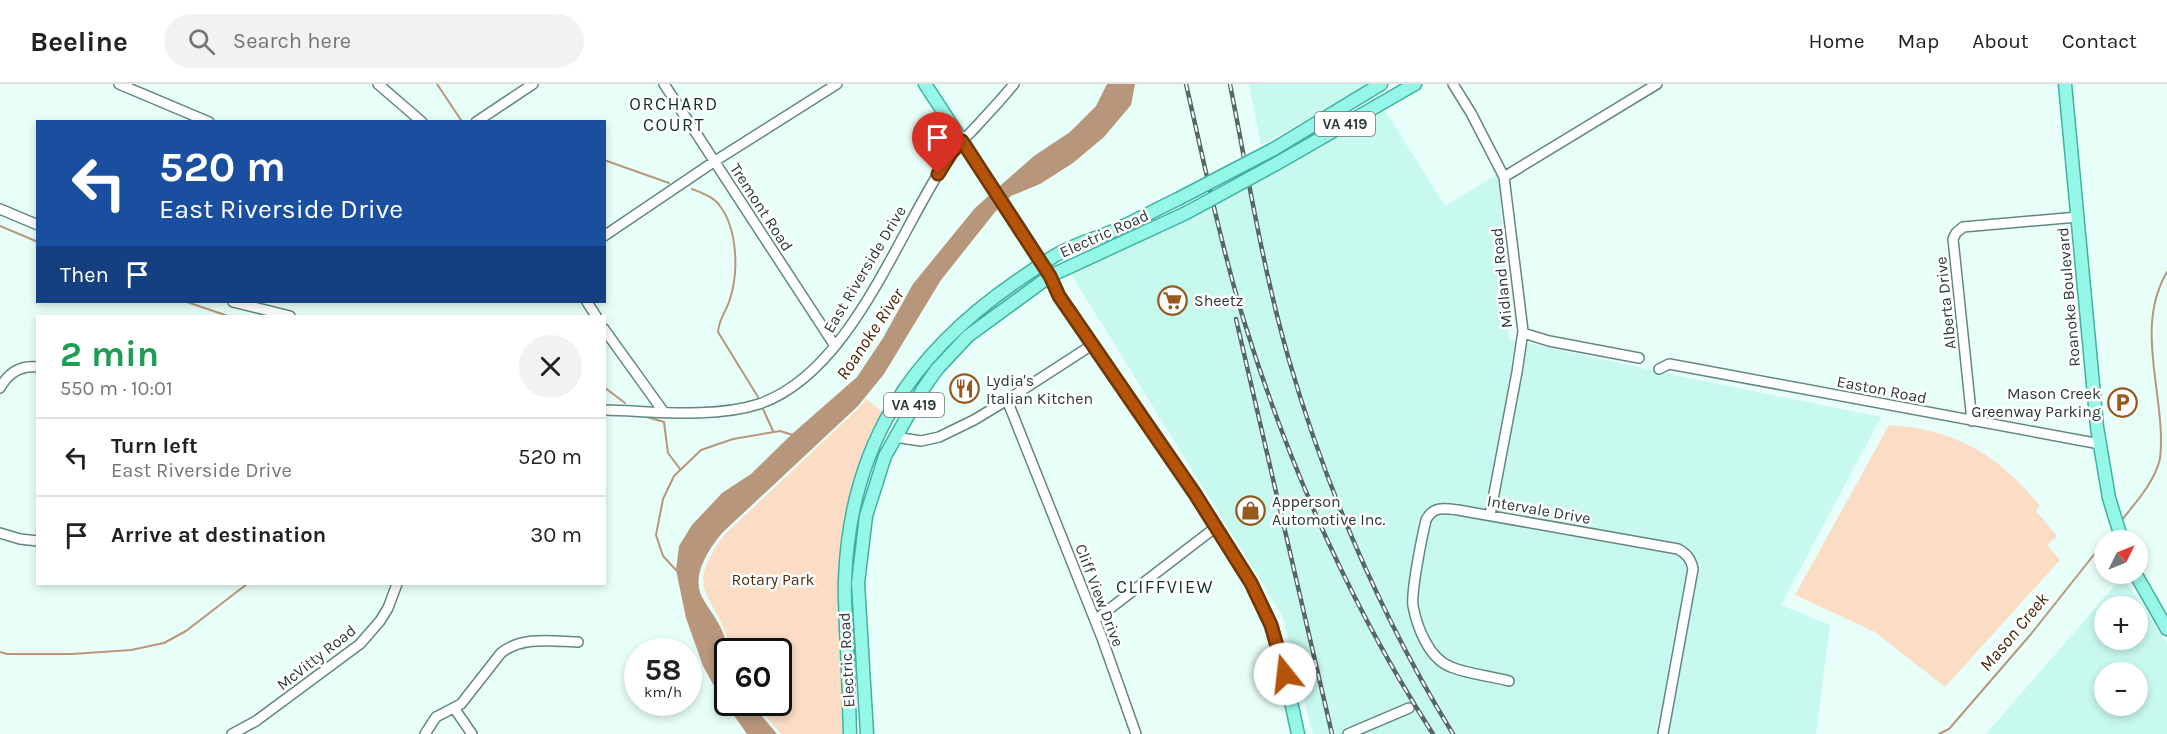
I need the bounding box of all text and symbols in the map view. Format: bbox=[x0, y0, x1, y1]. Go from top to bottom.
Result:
search box bbox=[164, 14, 584, 68]
text: Beeline bbox=[30, 25, 128, 58]
icon: search bbox=[185, 25, 218, 58]
text: Search here bbox=[233, 28, 351, 54]
text: Home bbox=[1809, 29, 1865, 53]
text: Map bbox=[1898, 29, 1939, 53]
text: About bbox=[1972, 29, 2029, 53]
text: Contact bbox=[2062, 29, 2137, 53]
district label: ORCHARD COURT bbox=[629, 93, 719, 136]
pin bbox=[912, 112, 963, 174]
road number: VA 419 bbox=[1315, 112, 1375, 136]
icon: arrive bbox=[921, 121, 954, 154]
text: 520 m bbox=[159, 142, 286, 192]
icon: left bbox=[60, 144, 138, 222]
street label: Tremont Road bbox=[726, 160, 797, 255]
text: East Riverside Drive bbox=[159, 193, 403, 225]
street label: East Riverside Drive bbox=[819, 202, 910, 336]
street label: Electric Road bbox=[1057, 205, 1152, 262]
street label: Roanoke Boulevard bbox=[2053, 226, 2084, 368]
street label: Midland Road bbox=[1487, 227, 1516, 329]
street label: Alberta Drive bbox=[1931, 256, 1960, 350]
icon: arrive bbox=[121, 258, 154, 291]
text: Then bbox=[60, 262, 109, 288]
water label: Roanoke River bbox=[831, 284, 909, 384]
supermarket icon: Sheetz bbox=[1157, 284, 1189, 316]
place label: Sheetz bbox=[1194, 291, 1243, 310]
text: 2 min bbox=[60, 333, 159, 375]
button: close bbox=[519, 335, 582, 398]
place label: Lydia's Italian Kitchen bbox=[986, 371, 1093, 408]
street label: Easton Road bbox=[1835, 371, 1929, 408]
restaurant icon: Lydia's Italian Kitchen bbox=[949, 373, 981, 405]
text: 550 m · 10:01 bbox=[60, 377, 173, 400]
place label: Mason Creek Greenway Parking bbox=[1971, 384, 2101, 421]
parking icon: Mason Creek Greenway Parking bbox=[2106, 386, 2138, 418]
road number: VA 419 bbox=[884, 393, 944, 417]
text: Turn left bbox=[111, 433, 198, 459]
icon: left bbox=[60, 441, 93, 474]
text: 520 m bbox=[518, 444, 582, 470]
text: East Riverside Drive bbox=[111, 459, 292, 482]
street label: Intervale Drive bbox=[1486, 491, 1592, 528]
place label: Apperson Automotive Inc. bbox=[1272, 492, 1386, 529]
shop icon: Apperson Automotive Inc. bbox=[1235, 494, 1267, 526]
icon: arrive bbox=[60, 519, 93, 552]
text: Arrive at destination bbox=[111, 522, 326, 548]
text: 30 m bbox=[530, 522, 582, 548]
north arrow bbox=[2094, 530, 2148, 584]
map controls bbox=[2094, 530, 2148, 716]
street label: Cliff View Drive bbox=[1071, 541, 1128, 649]
park label: Rotary Park bbox=[732, 570, 814, 589]
district label: CLIFFVIEW bbox=[1116, 576, 1214, 598]
water label: Mason Creek bbox=[1975, 588, 2054, 676]
button: + bbox=[2094, 596, 2148, 650]
street label: Electric Road bbox=[835, 612, 858, 708]
street label: McVitty Road bbox=[273, 621, 360, 694]
speed limit sign: 60 bbox=[714, 638, 792, 716]
position arrow bbox=[1253, 642, 1317, 706]
text: 58 bbox=[645, 652, 681, 688]
button: − bbox=[2094, 662, 2148, 716]
text: km/h bbox=[644, 683, 682, 701]

